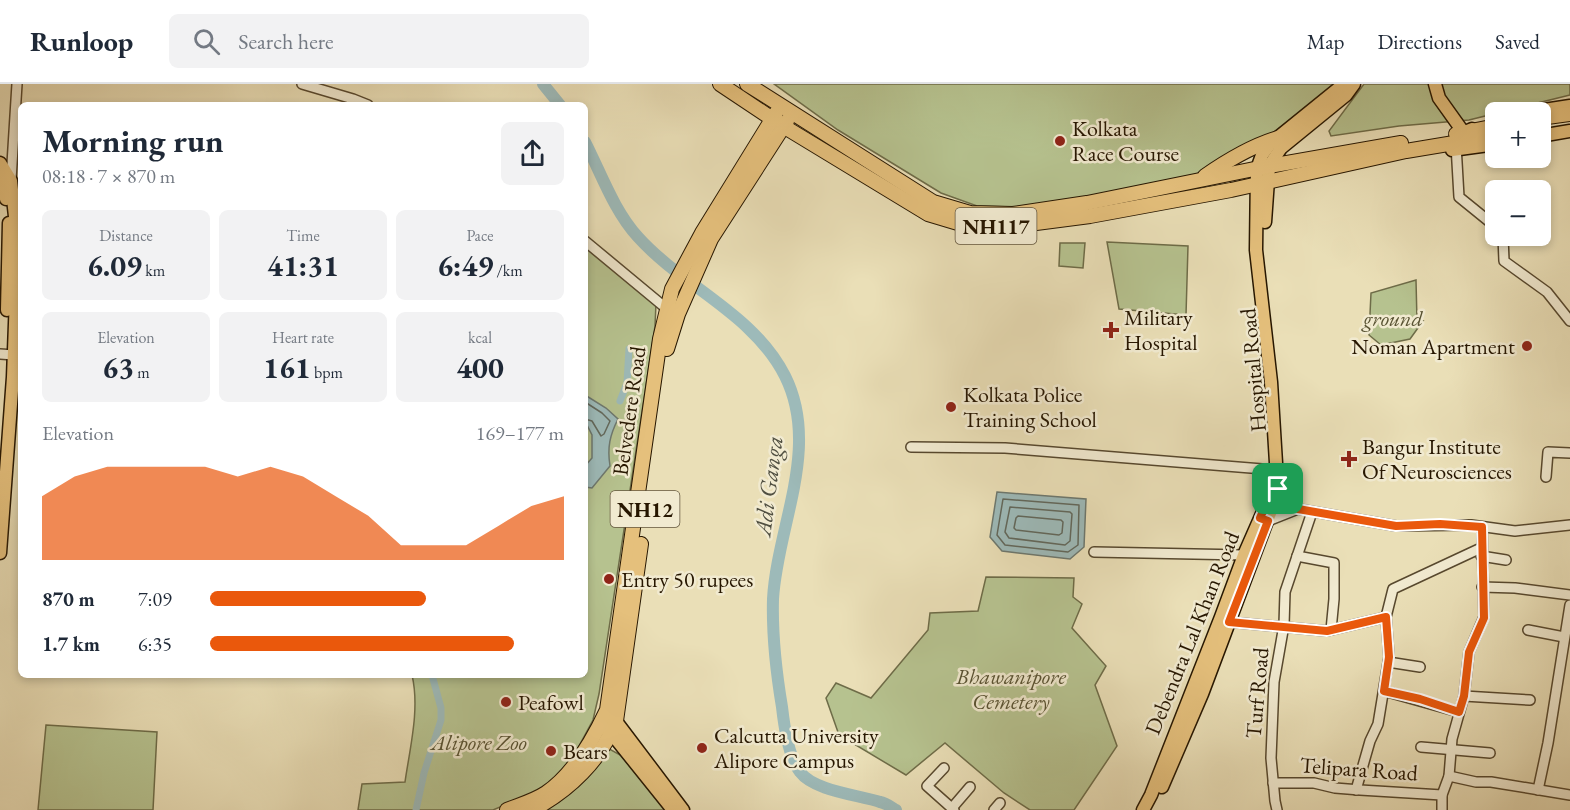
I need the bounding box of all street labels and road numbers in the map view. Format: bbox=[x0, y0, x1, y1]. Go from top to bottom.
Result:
road number: NH117 bbox=[956, 208, 1036, 244]
street label: Hospital Road bbox=[1233, 306, 1273, 433]
street label: Belvedere Road bbox=[606, 344, 653, 478]
road number: NH12 bbox=[610, 491, 680, 527]
street label: Debendra Lal Khan Road bbox=[1138, 526, 1246, 739]
street label: Turf Road bbox=[1239, 645, 1275, 740]
street label: Telipara Road bbox=[1299, 750, 1420, 788]

